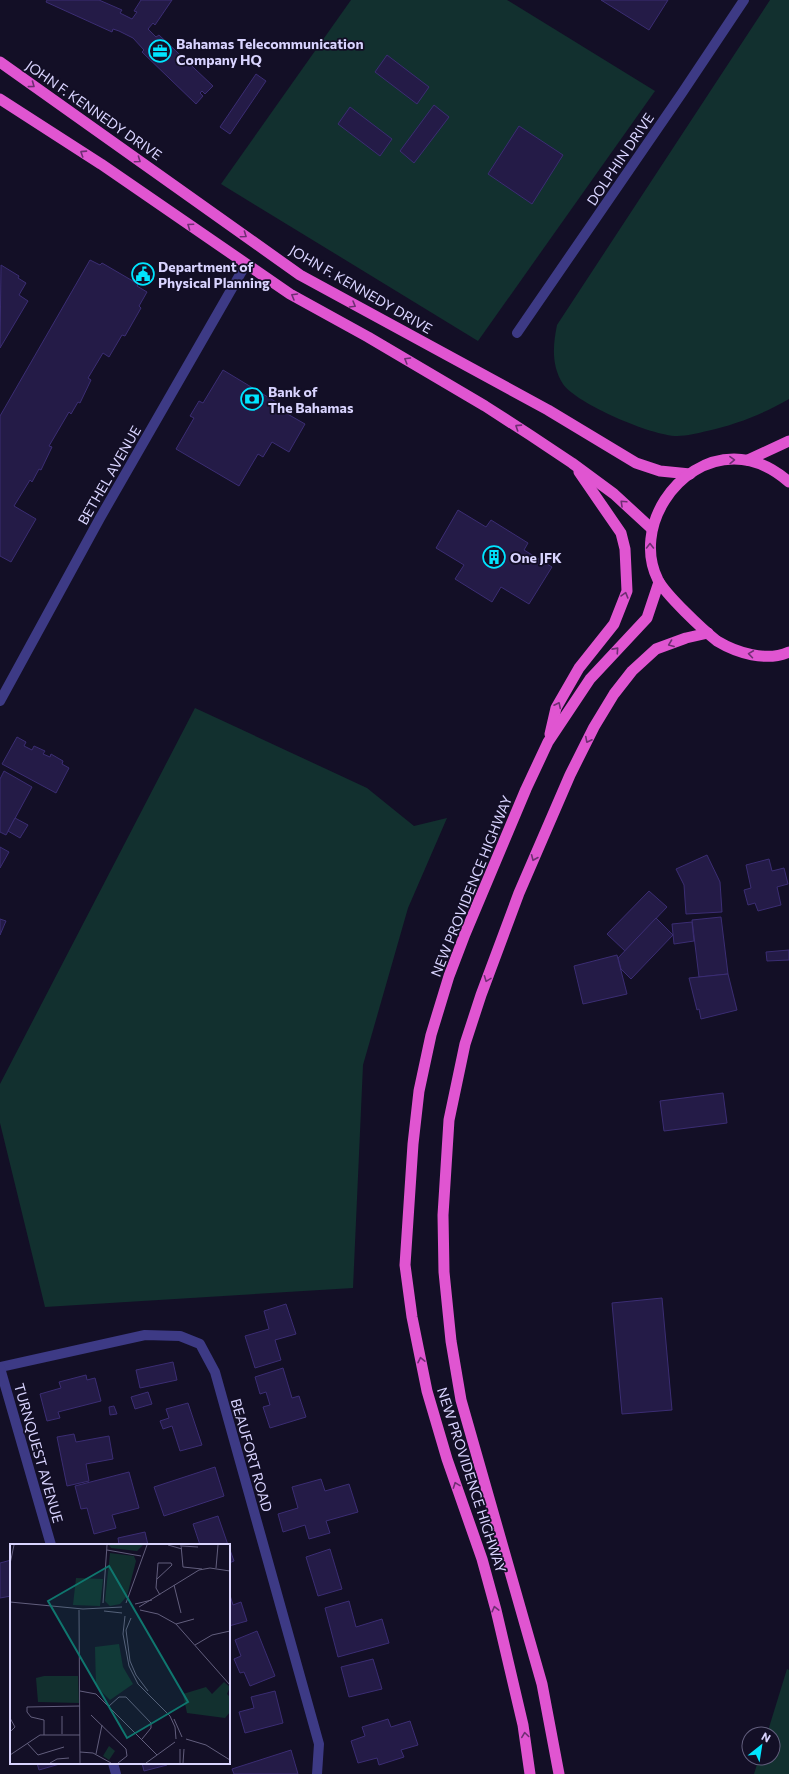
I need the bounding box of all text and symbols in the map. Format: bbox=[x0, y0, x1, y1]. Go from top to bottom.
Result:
place label: Bahamas Telecommunication Company HQ bbox=[176, 35, 363, 68]
office icon: Bahamas Telecommunication Company HQ bbox=[147, 38, 173, 64]
street label: JOHN F. KENNEDY DRIVE bbox=[23, 56, 165, 164]
one-way arrow bbox=[27, 80, 34, 87]
street label: DOLPHIN DRIVE bbox=[583, 110, 657, 208]
one-way arrow bbox=[81, 150, 88, 157]
one-way arrow bbox=[134, 155, 141, 163]
one-way arrow bbox=[188, 224, 195, 231]
one-way arrow bbox=[240, 230, 247, 238]
street label: JOHN F. KENNEDY DRIVE bbox=[286, 241, 436, 337]
place label: Department of Physical Planning bbox=[158, 258, 270, 291]
public building icon: Department of Physical Planning bbox=[130, 261, 156, 287]
one-way arrow bbox=[291, 293, 298, 300]
one-way arrow bbox=[349, 300, 357, 307]
one-way arrow bbox=[404, 357, 411, 365]
place label: Bank of The Bahamas bbox=[268, 383, 354, 416]
bank icon: Bank of The Bahamas bbox=[239, 386, 265, 412]
street label: BETHEL AVENUE bbox=[74, 422, 144, 528]
one-way arrow bbox=[515, 425, 522, 432]
one-way arrow bbox=[729, 456, 735, 464]
one-way arrow bbox=[621, 501, 628, 508]
one-way arrow bbox=[646, 543, 654, 549]
building icon: One JFK bbox=[481, 544, 507, 570]
place label: One JFK bbox=[510, 549, 562, 566]
one-way arrow bbox=[620, 591, 629, 598]
one-way arrow bbox=[667, 639, 674, 647]
one-way arrow bbox=[611, 647, 618, 655]
one-way arrow bbox=[748, 650, 754, 659]
one-way arrow bbox=[554, 701, 561, 709]
one-way arrow bbox=[585, 735, 593, 743]
street label: NEW PROVIDENCE HIGHWAY bbox=[427, 793, 515, 979]
one-way arrow bbox=[531, 854, 539, 861]
one-way arrow bbox=[483, 975, 491, 982]
one-way arrow bbox=[417, 1357, 426, 1363]
street label: TURNQUEST AVENUE bbox=[11, 1381, 67, 1525]
street label: NEW PROVIDENCE HIGHWAY bbox=[434, 1385, 510, 1575]
street label: BEAUFORT ROAD bbox=[228, 1396, 276, 1514]
one-way arrow bbox=[453, 1482, 461, 1489]
inset map bbox=[10, 1544, 230, 1764]
one-way arrow bbox=[492, 1606, 500, 1612]
north arrow bbox=[741, 1726, 781, 1766]
text: N bbox=[759, 1729, 773, 1745]
one-way arrow bbox=[521, 1732, 530, 1738]

